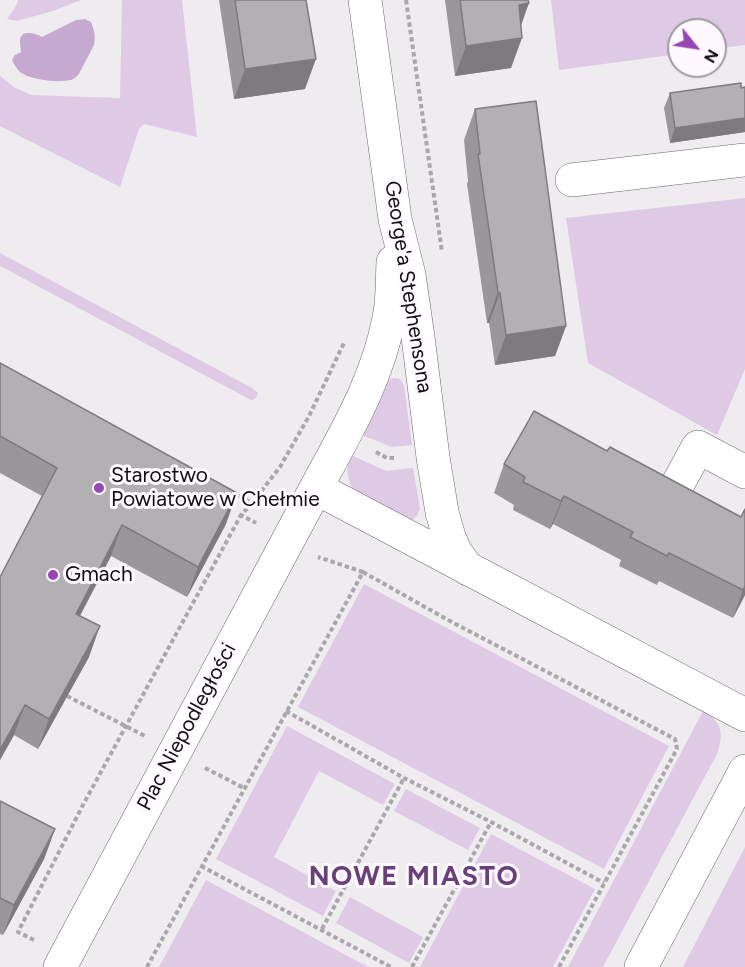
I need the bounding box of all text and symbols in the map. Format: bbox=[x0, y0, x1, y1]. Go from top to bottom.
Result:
north arrow bbox=[667, 18, 727, 78]
text: N bbox=[700, 46, 723, 66]
street label: George'a Stephensona bbox=[379, 179, 437, 395]
place label: Starostwo Powiatowe w Chełmie bbox=[111, 463, 320, 513]
marker: Starostwo Powiatowe w Chełmie bbox=[92, 481, 106, 495]
place label: Gmach bbox=[65, 562, 133, 588]
marker: Gmach bbox=[46, 568, 60, 582]
street label: Plac Niepodległości bbox=[132, 639, 242, 815]
district label: NOWE MIASTO bbox=[309, 861, 519, 893]

